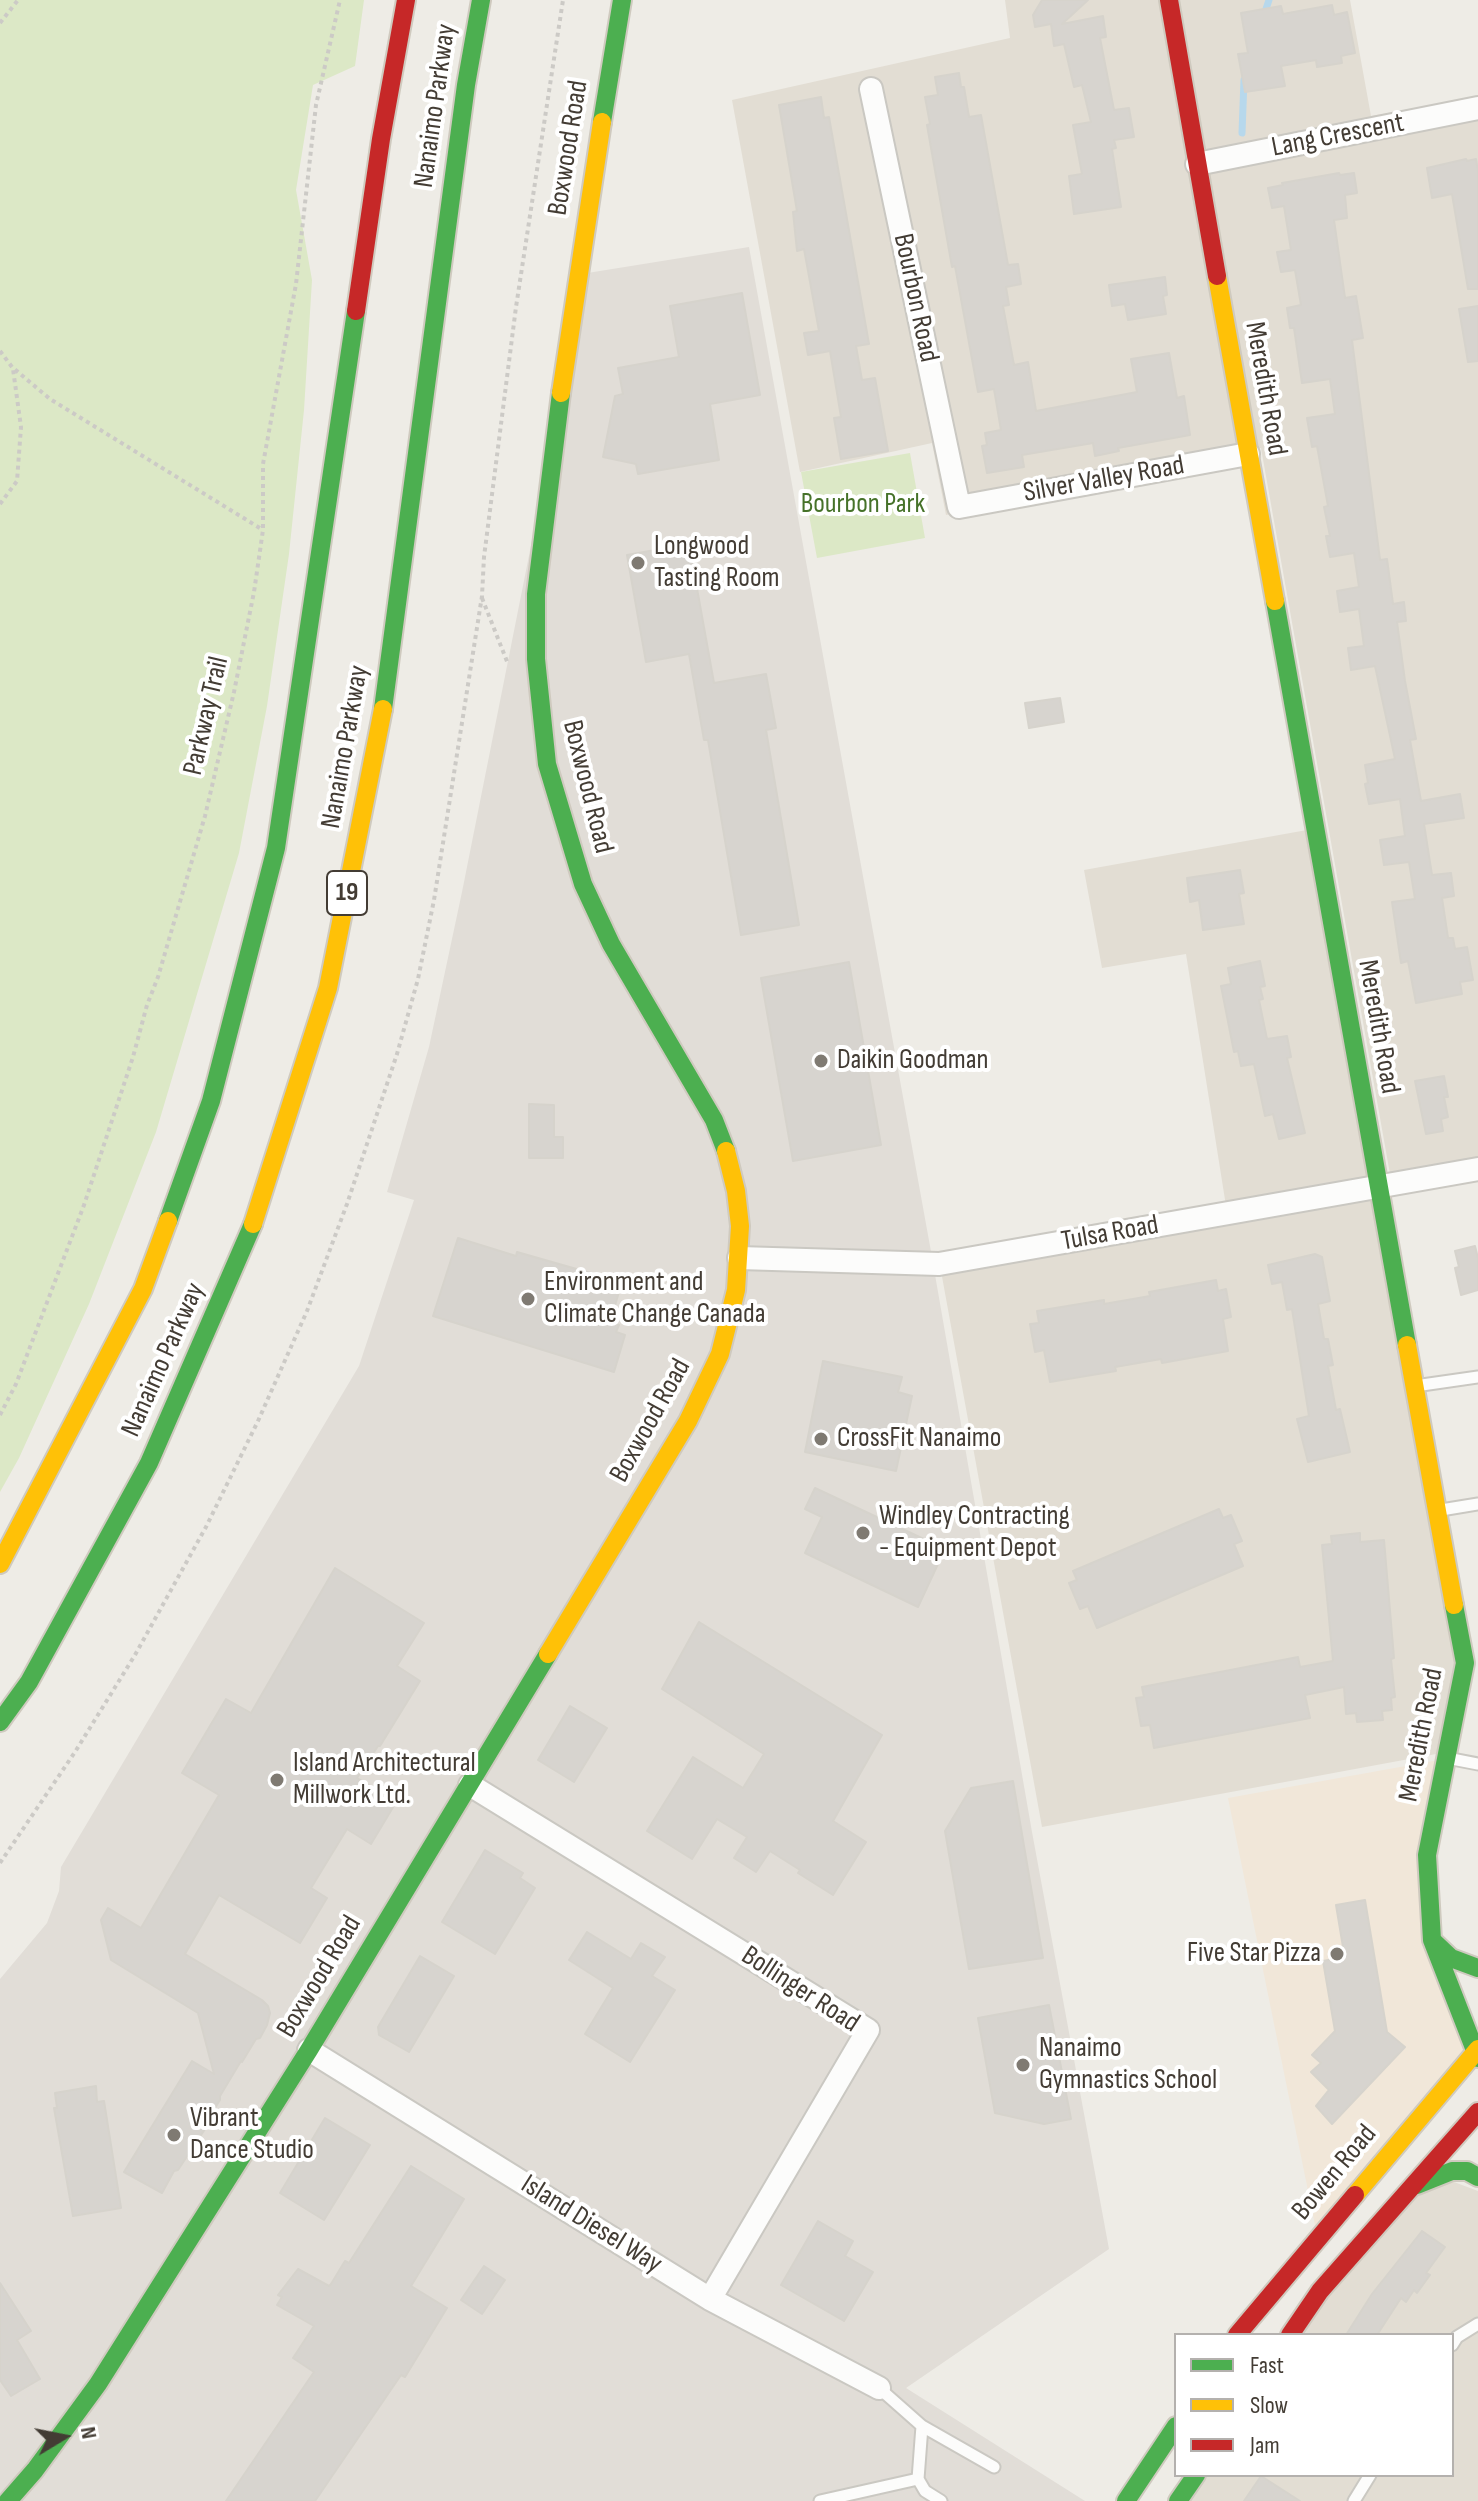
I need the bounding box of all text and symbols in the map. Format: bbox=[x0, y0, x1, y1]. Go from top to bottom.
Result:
street label: Nanaimo Parkway bbox=[408, 22, 464, 190]
street label: Boxwood Road bbox=[542, 78, 596, 218]
street label: Lang Crescent bbox=[1269, 107, 1407, 165]
street label: Bourbon Road bbox=[885, 231, 945, 365]
street label: Meredith Road bbox=[1237, 319, 1293, 459]
street label: Silver Valley Road bbox=[1021, 449, 1187, 511]
park label: Bourbon Park bbox=[801, 488, 925, 522]
place label: Longwood Tasting Room bbox=[654, 530, 780, 596]
marker: Longwood Tasting Room bbox=[629, 554, 647, 572]
street label: Parkway Trail bbox=[177, 654, 237, 778]
street label: Nanaimo Parkway bbox=[315, 663, 377, 831]
street label: Boxwood Road bbox=[554, 717, 620, 857]
road number: 19 bbox=[327, 871, 367, 915]
street label: Meredith Road bbox=[1350, 957, 1406, 1097]
place label: Daikin Goodman bbox=[837, 1044, 989, 1078]
marker: Daikin Goodman bbox=[812, 1052, 830, 1070]
street label: Tulsa Road bbox=[1059, 1209, 1161, 1259]
place label: Environment and Climate Change Canada bbox=[544, 1266, 766, 1332]
street label: Nanaimo Parkway bbox=[115, 1278, 213, 1442]
marker: Environment and Climate Change Canada bbox=[519, 1290, 537, 1308]
street label: Boxwood Road bbox=[603, 1353, 699, 1489]
place label: CrossFit Nanaimo bbox=[837, 1422, 1001, 1456]
marker: CrossFit Nanaimo bbox=[812, 1430, 830, 1448]
place label: Windley Contracting - Equipment Depot bbox=[879, 1500, 1070, 1566]
marker: Windley Contracting - Equipment Depot bbox=[854, 1524, 872, 1542]
street label: Meredith Road bbox=[1393, 1665, 1451, 1805]
place label: Island Architectural Millwork Ltd. bbox=[293, 1747, 476, 1813]
marker: Island Architectural Millwork Ltd. bbox=[268, 1771, 286, 1789]
street label: Boxwood Road bbox=[271, 1910, 369, 2044]
place label: Five Star Pizza bbox=[1187, 1937, 1321, 1971]
street label: Bollinger Road bbox=[735, 1939, 865, 2041]
marker: Five Star Pizza bbox=[1328, 1945, 1346, 1963]
place label: Nanaimo Gymnastics School bbox=[1039, 2032, 1217, 2098]
marker: Nanaimo Gymnastics School bbox=[1014, 2056, 1032, 2074]
place label: Vibrant Dance Studio bbox=[190, 2102, 314, 2168]
street label: Bowen Road bbox=[1286, 2119, 1384, 2227]
marker: Vibrant Dance Studio bbox=[165, 2126, 183, 2144]
street label: Island Diesel Way bbox=[514, 2168, 668, 2282]
legend bbox=[1174, 2333, 1454, 2477]
text: Fast bbox=[1250, 2351, 1284, 2380]
text: Slow bbox=[1250, 2391, 1288, 2420]
north arrow bbox=[24, 2397, 104, 2477]
text: N bbox=[74, 2425, 102, 2441]
text: Jam bbox=[1250, 2431, 1280, 2460]

